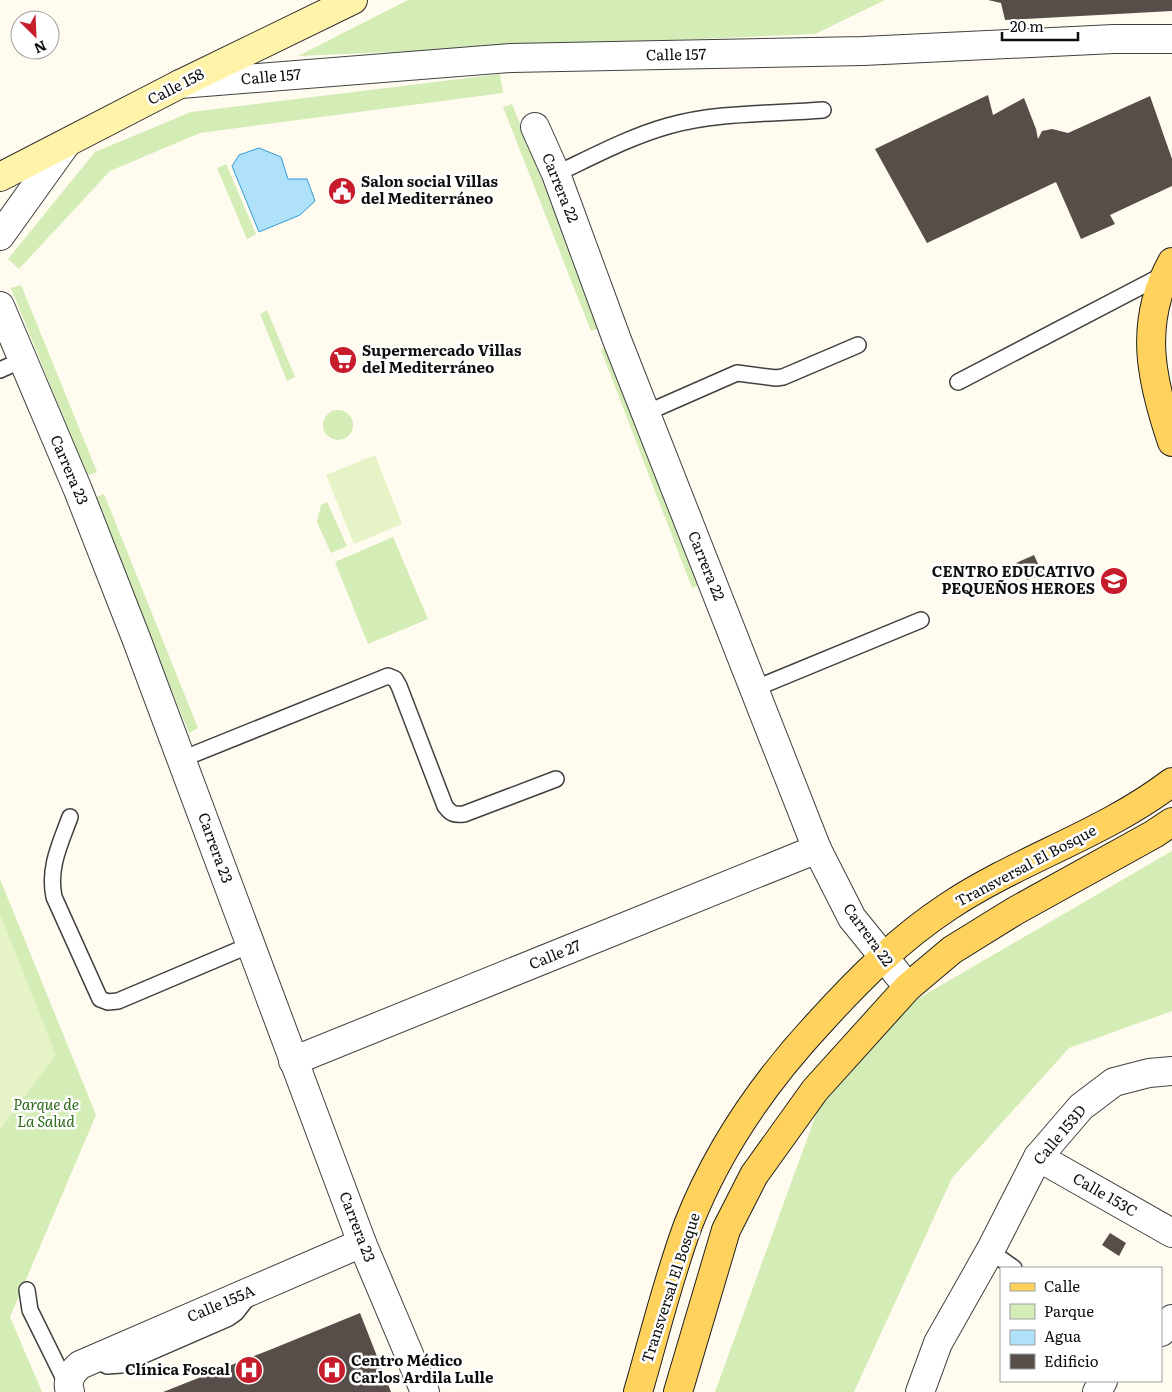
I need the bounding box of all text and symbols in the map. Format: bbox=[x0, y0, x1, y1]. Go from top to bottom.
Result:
north arrow bbox=[10, 10, 60, 60]
scale bar bbox=[1002, 10, 1078, 42]
text: 20 m bbox=[1010, 14, 1044, 37]
text: N bbox=[31, 36, 50, 59]
street label: Calle 157 bbox=[646, 41, 707, 66]
street label: Calle 157 bbox=[240, 61, 302, 90]
street label: Calle 158 bbox=[143, 62, 208, 110]
street label: Carrera 22 bbox=[537, 149, 586, 226]
place label: Salon social Villas del Mediterráneo bbox=[361, 169, 499, 209]
public building icon: Salon social Villas del Mediterráneo bbox=[327, 176, 357, 206]
place label: Supermercado Villas del Mediterráneo bbox=[362, 338, 522, 378]
supermarket icon: Supermercado Villas del Mediterráneo bbox=[328, 345, 358, 375]
street label: Carrera 23 bbox=[45, 431, 95, 508]
street label: Carrera 22 bbox=[683, 527, 732, 604]
place label: CENTRO EDUCATIVO PEQUEÑOS HEROES bbox=[932, 559, 1095, 599]
school or university icon: CENTRO EDUCATIVO PEQUEÑOS HEROES bbox=[1099, 566, 1129, 596]
street label: Carrera 23 bbox=[193, 809, 240, 886]
street label: Transversal El Bosque bbox=[951, 818, 1100, 912]
street label: Carrera 22 bbox=[838, 898, 900, 971]
street label: Calle 27 bbox=[525, 933, 584, 974]
park label: Parque de La Salud bbox=[13, 1092, 79, 1132]
street label: Calle 153D bbox=[1027, 1099, 1091, 1169]
street label: Calle 153C bbox=[1069, 1166, 1142, 1222]
street label: Carrera 23 bbox=[334, 1188, 382, 1265]
street label: Transversal El Bosque bbox=[634, 1209, 705, 1366]
legend bbox=[1000, 1267, 1162, 1382]
text: Calle bbox=[1044, 1274, 1080, 1297]
street label: Calle 155A bbox=[183, 1278, 258, 1327]
text: Parque bbox=[1044, 1299, 1094, 1322]
text: Agua bbox=[1044, 1324, 1082, 1347]
place label: Centro Médico Carlos Ardila Lulle bbox=[351, 1348, 494, 1388]
text: Edificio bbox=[1044, 1349, 1099, 1372]
hospital icon: Clínica Foscal bbox=[234, 1355, 264, 1385]
hospital icon: Centro Médico Carlos Ardila Lulle bbox=[317, 1355, 347, 1385]
place label: Clínica Foscal bbox=[125, 1357, 231, 1380]

